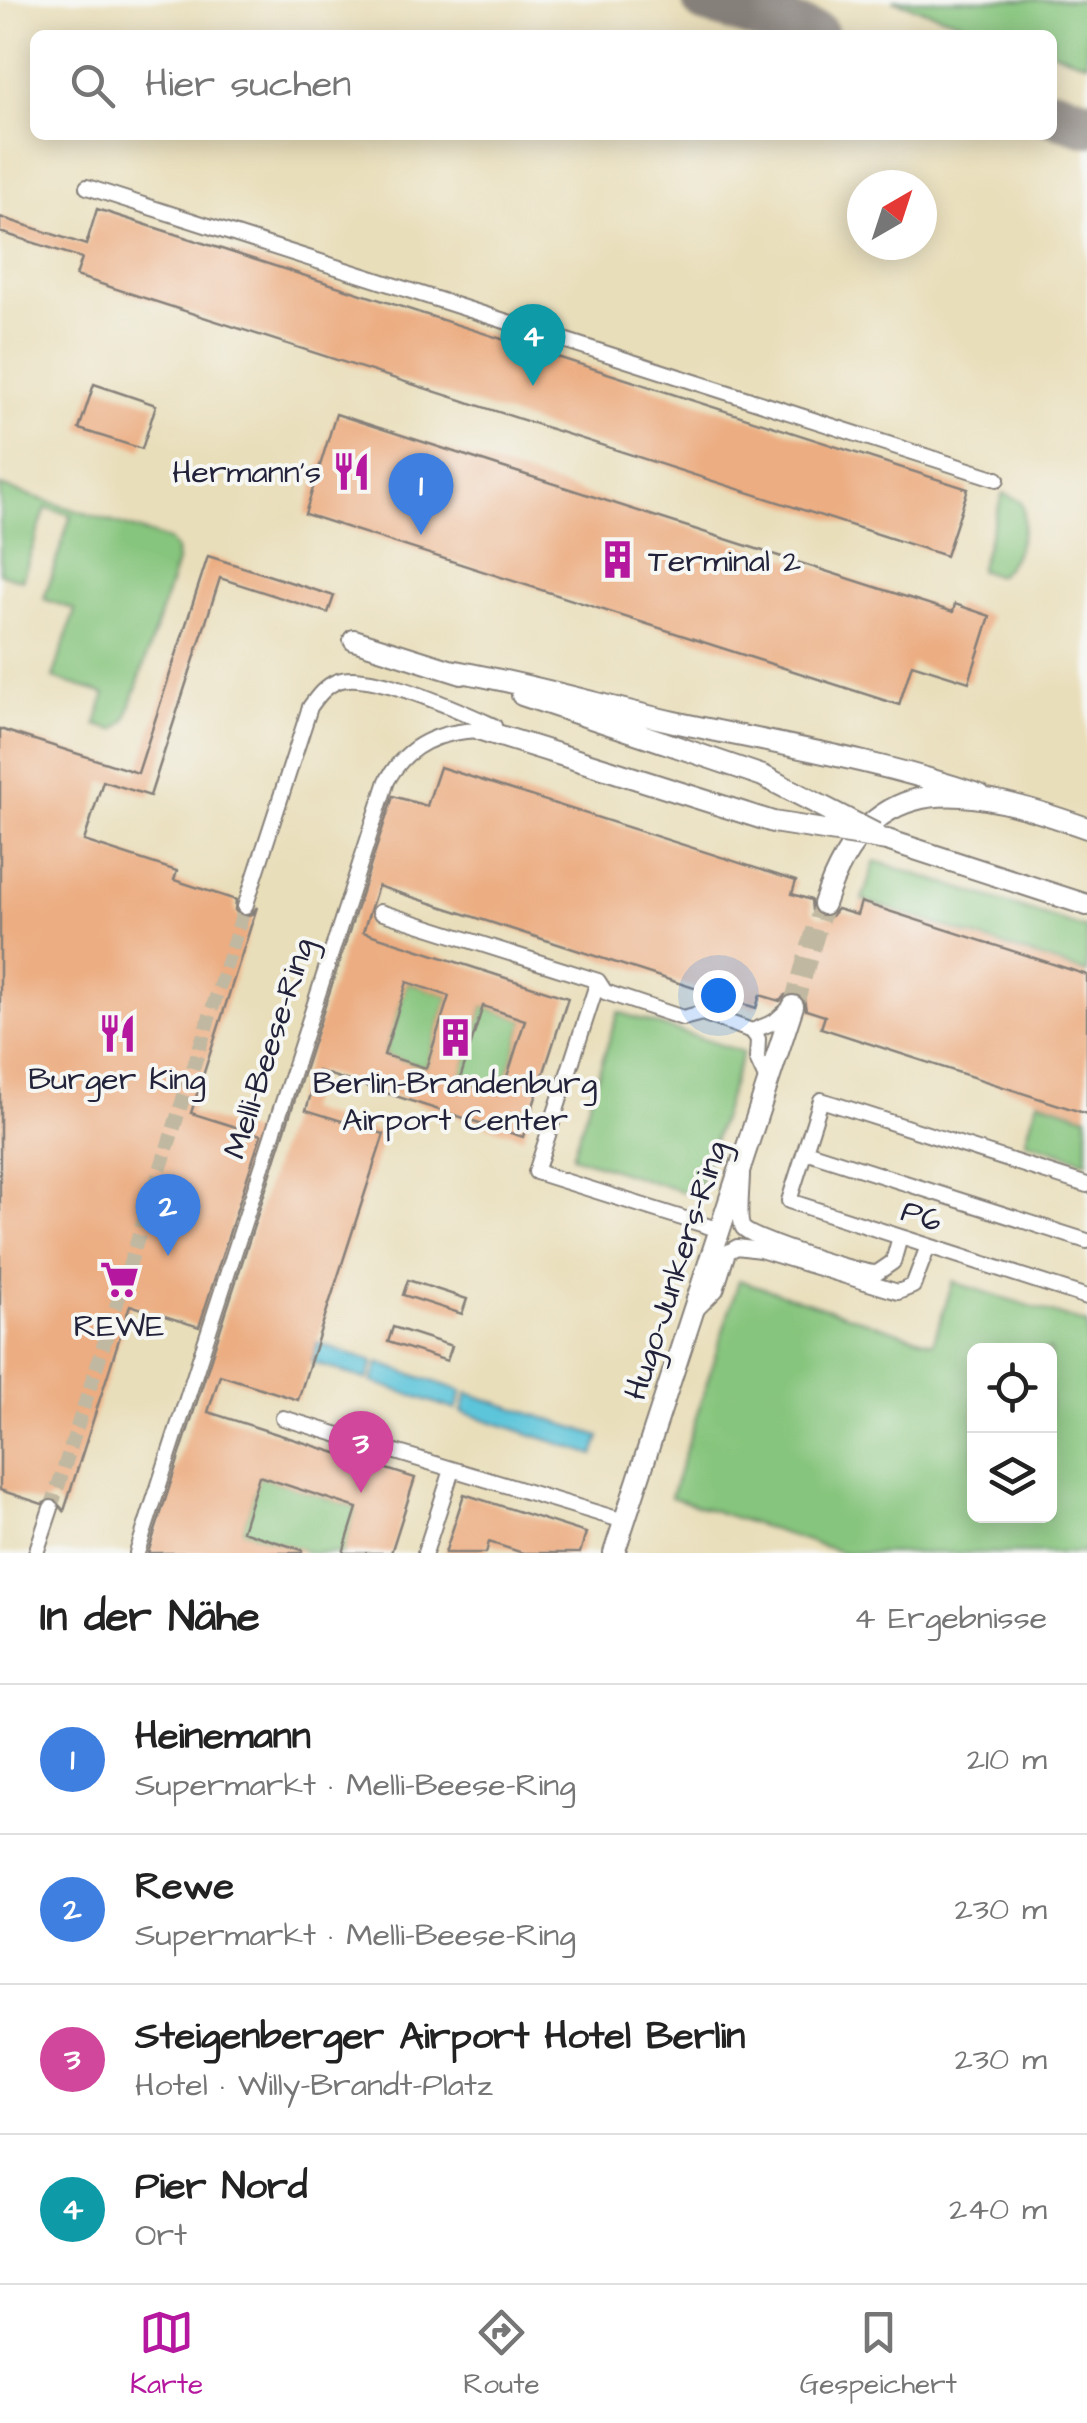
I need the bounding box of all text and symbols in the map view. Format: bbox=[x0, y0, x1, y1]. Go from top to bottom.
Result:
search box bbox=[30, 30, 1057, 140]
icon: search bbox=[65, 58, 120, 113]
text: Hier suchen bbox=[145, 59, 351, 111]
north arrow bbox=[847, 170, 937, 260]
pin: 4 bbox=[500, 304, 566, 386]
place label: Hermann's bbox=[172, 450, 321, 495]
restaurant icon: Hermann's bbox=[330, 450, 372, 492]
pin: 1 bbox=[388, 452, 454, 535]
building icon: Terminal 2 bbox=[597, 539, 639, 581]
place label: Terminal 2 bbox=[648, 539, 801, 584]
street label: Melli-Beese-Ring bbox=[213, 932, 326, 1165]
your location bbox=[693, 970, 744, 1021]
restaurant icon: Burger King bbox=[96, 1012, 138, 1054]
building icon: Berlin-Brandenburg Airport Center bbox=[434, 1016, 476, 1058]
place label: Burger King bbox=[28, 1057, 206, 1102]
place label: Berlin-Brandenburg Airport Center bbox=[313, 1061, 597, 1143]
street label: Hugo-Junkers-Ring bbox=[613, 1135, 740, 1406]
pin: 2 bbox=[136, 1174, 200, 1256]
street label: P6 bbox=[895, 1189, 948, 1244]
supermarket icon: REWE bbox=[98, 1259, 140, 1301]
place label: REWE bbox=[74, 1304, 164, 1349]
map controls bbox=[967, 1343, 1057, 1523]
button: locate bbox=[967, 1343, 1057, 1433]
pin: 3 bbox=[328, 1410, 394, 1493]
button: layers bbox=[967, 1433, 1057, 1523]
text: In der Nähe bbox=[40, 1589, 260, 1647]
text: 4 Ergebnisse bbox=[854, 1596, 1047, 1641]
text: Heinemann bbox=[135, 1711, 311, 1763]
text: 1 bbox=[70, 1737, 75, 1782]
text: 210 m bbox=[967, 1737, 1047, 1782]
text: Supermarkt · Melli-Beese-Ring bbox=[135, 1763, 576, 1808]
text: Rewe bbox=[135, 1861, 234, 1913]
text: 2 bbox=[63, 1887, 82, 1932]
text: 230 m bbox=[955, 1887, 1047, 1932]
text: Supermarkt · Melli-Beese-Ring bbox=[135, 1913, 576, 1958]
text: Steigenberger Airport Hotel Berlin bbox=[135, 2011, 745, 2063]
text: 3 bbox=[64, 2037, 81, 2082]
text: 230 m bbox=[955, 2037, 1047, 2082]
text: Hotel · Willy-Brandt-Platz bbox=[135, 2063, 493, 2108]
text: Pier Nord bbox=[135, 2161, 307, 2213]
text: 4 bbox=[62, 2187, 83, 2232]
text: 240 m bbox=[949, 2187, 1047, 2232]
text: Ort bbox=[135, 2213, 187, 2258]
tab: Karte bbox=[130, 2305, 203, 2404]
tab: Route bbox=[463, 2305, 540, 2404]
tab: Gespeichert bbox=[800, 2305, 957, 2404]

